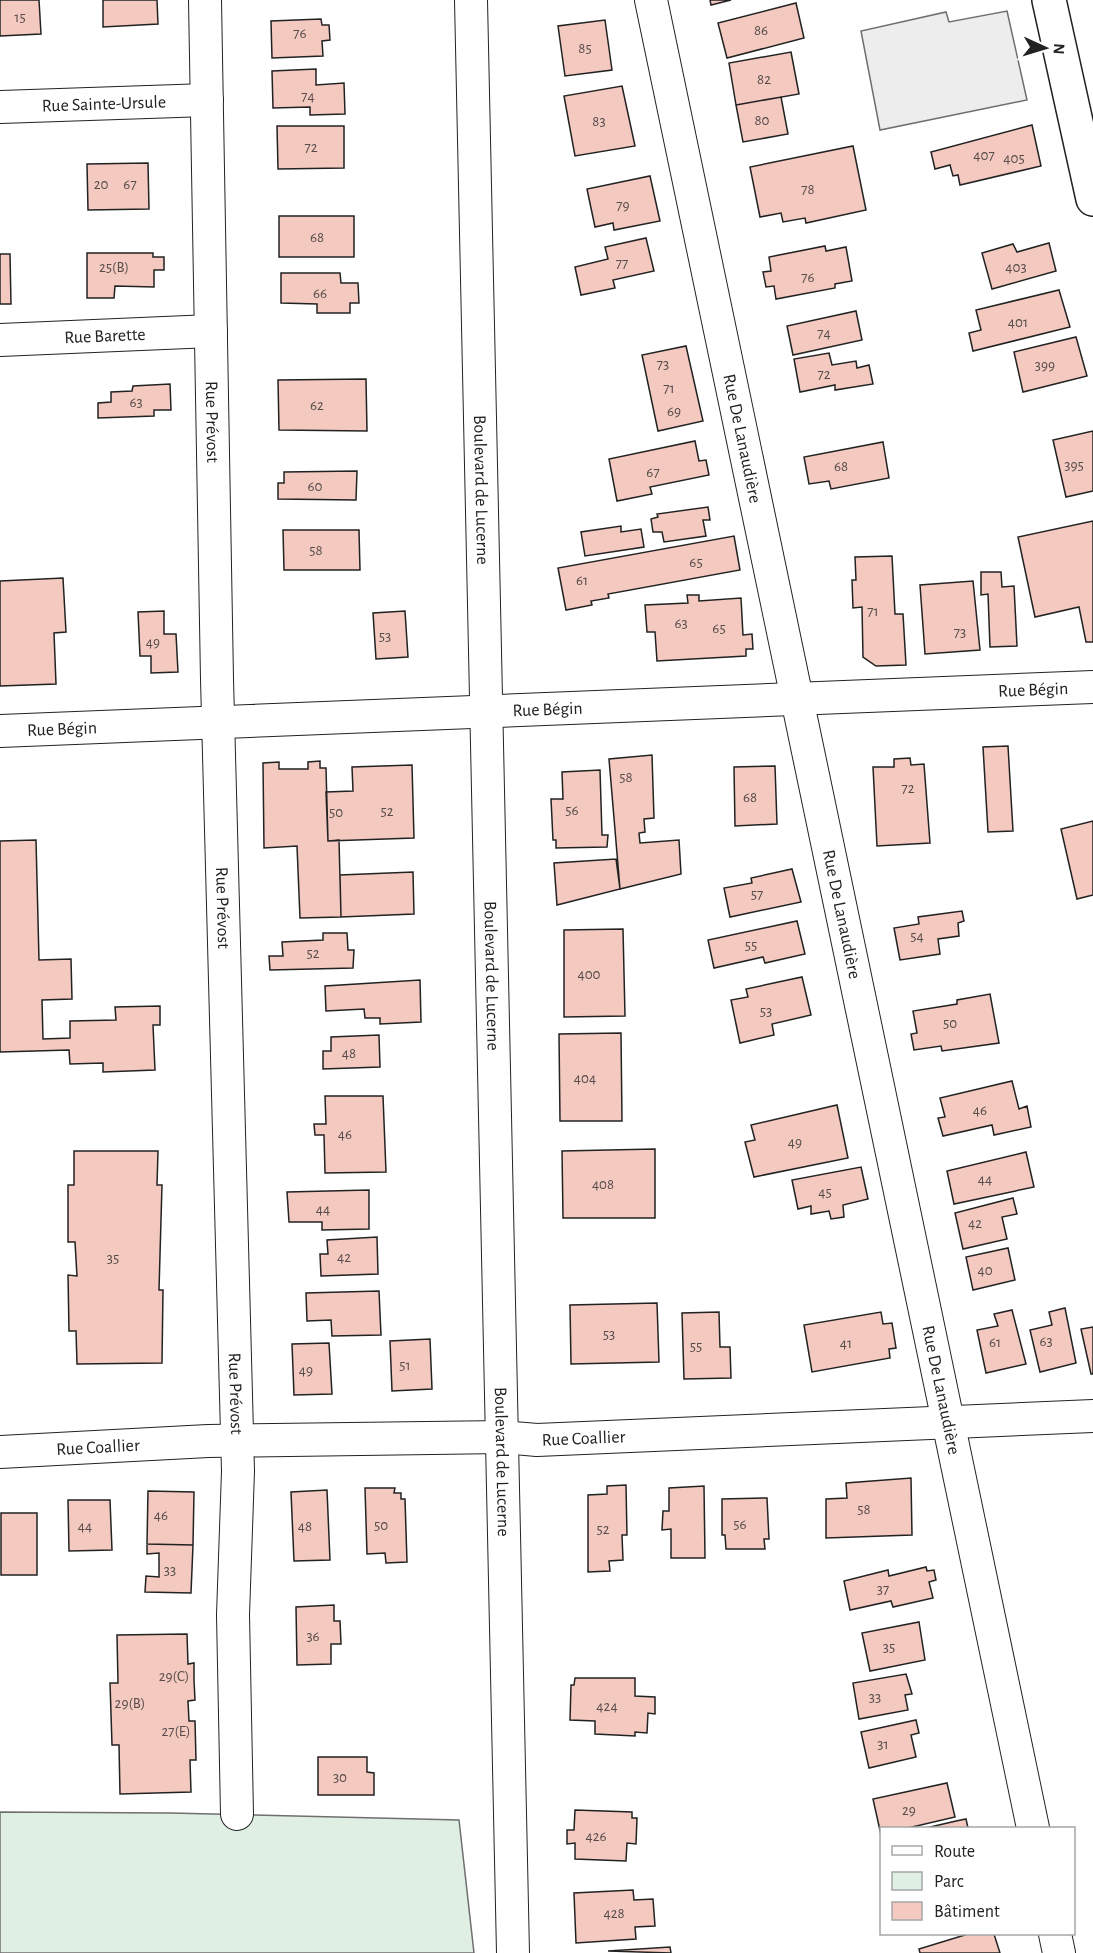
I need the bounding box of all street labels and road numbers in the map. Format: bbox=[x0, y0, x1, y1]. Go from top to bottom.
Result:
street label: Rue Sainte-Ursule bbox=[41, 93, 166, 116]
street label: Rue Barette bbox=[64, 326, 146, 347]
street label: Rue De Lanaudière bbox=[719, 372, 764, 505]
street label: Rue Prévost bbox=[202, 381, 221, 463]
street label: Boulevard de Lucerne bbox=[470, 415, 491, 565]
street label: Rue Bégin bbox=[998, 680, 1069, 701]
street label: Rue Bégin bbox=[512, 700, 583, 720]
street label: Rue Bégin bbox=[27, 719, 97, 740]
street label: Rue De Lanaudière bbox=[819, 848, 863, 981]
street label: Rue Prévost bbox=[212, 867, 232, 949]
street label: Boulevard de Lucerne bbox=[480, 901, 502, 1051]
street label: Rue De Lanaudière bbox=[918, 1324, 963, 1456]
street label: Rue Prévost bbox=[225, 1352, 245, 1435]
street label: Boulevard de Lucerne bbox=[491, 1387, 512, 1537]
street label: Rue Coallier bbox=[541, 1428, 626, 1450]
street label: Rue Coallier bbox=[56, 1437, 140, 1459]

